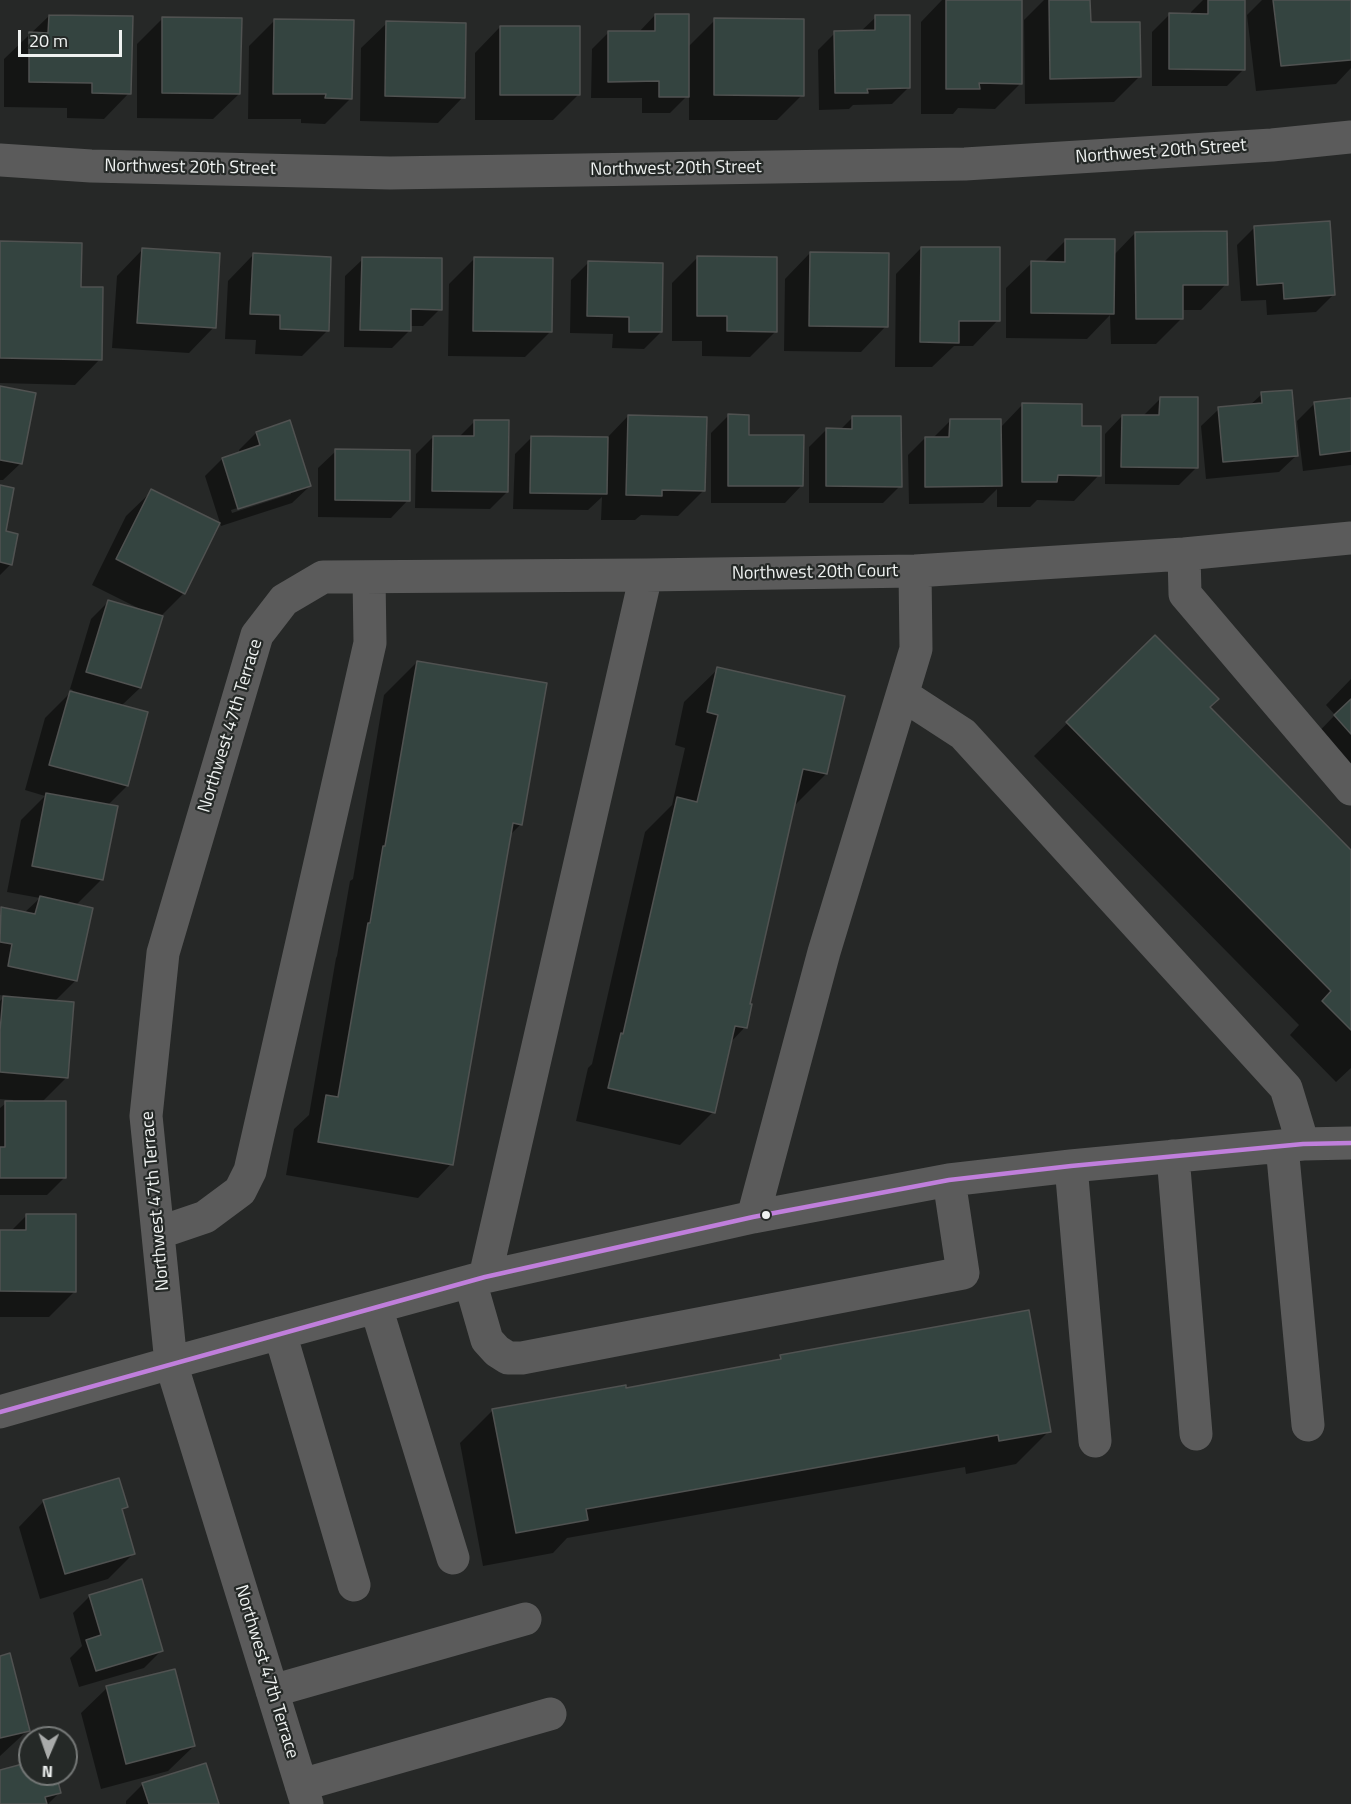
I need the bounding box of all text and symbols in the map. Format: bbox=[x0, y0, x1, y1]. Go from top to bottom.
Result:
scale bar bbox=[21, 18, 124, 56]
text: 20 m bbox=[29, 27, 68, 54]
street label: Northwest 20th Street bbox=[1075, 135, 1247, 169]
street label: Northwest 20th Street bbox=[104, 156, 276, 180]
street label: Northwest 20th Street bbox=[590, 157, 762, 181]
street label: Northwest 20th Court bbox=[732, 561, 898, 585]
street label: Northwest 47th Terrace bbox=[194, 637, 268, 815]
street label: Northwest 47th Terrace bbox=[137, 1110, 175, 1292]
unlabelled marker bbox=[760, 1209, 772, 1221]
street label: Northwest 47th Terrace bbox=[229, 1583, 303, 1761]
north arrow bbox=[18, 1726, 78, 1786]
text: N bbox=[41, 1760, 53, 1784]

